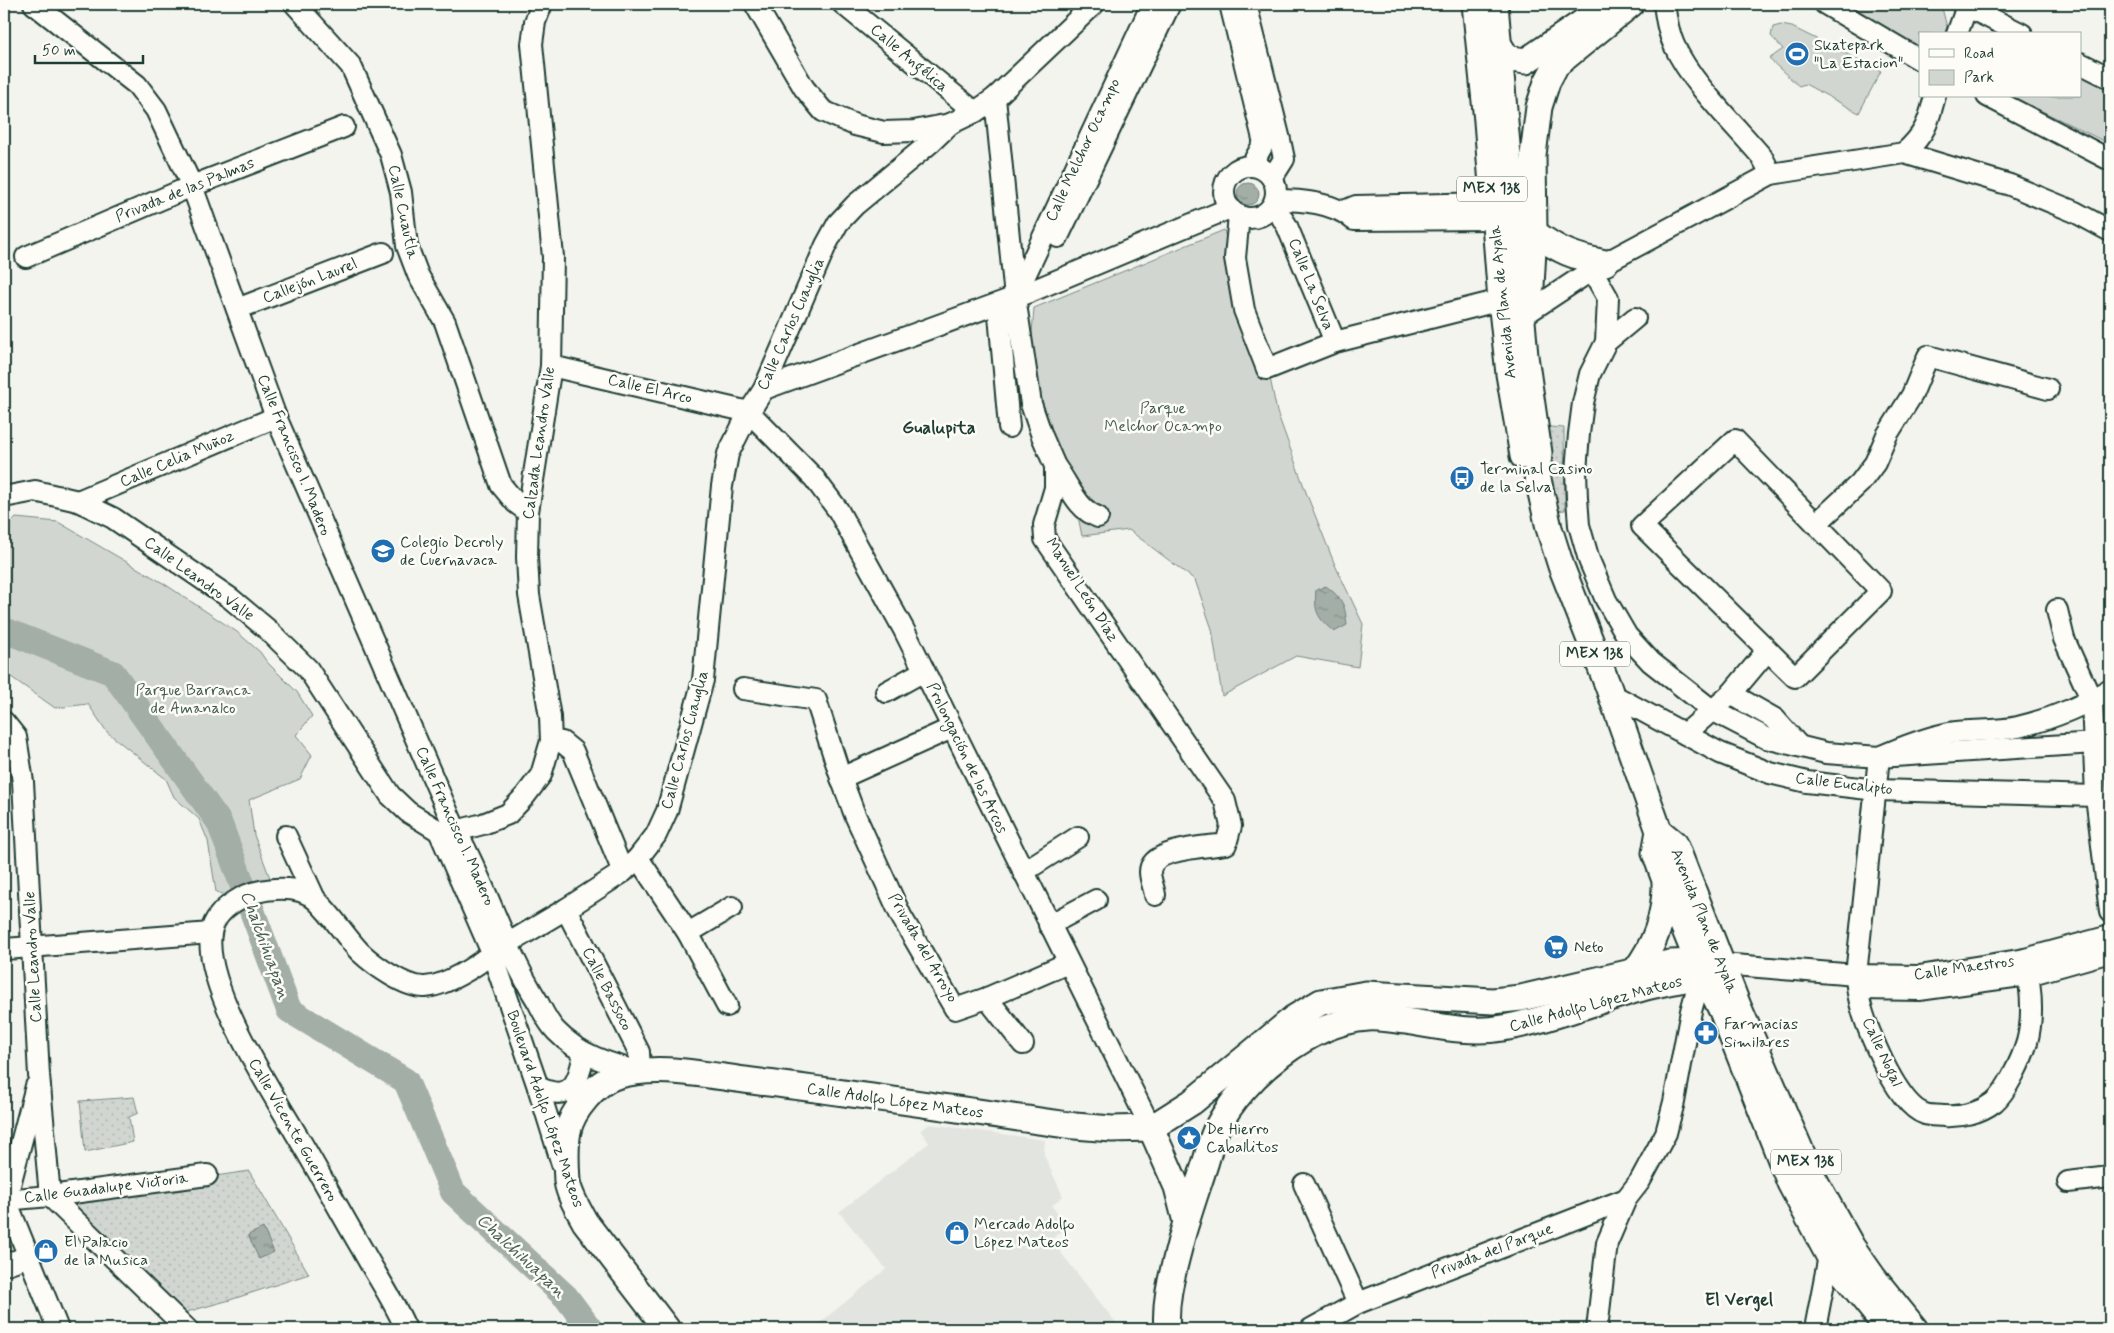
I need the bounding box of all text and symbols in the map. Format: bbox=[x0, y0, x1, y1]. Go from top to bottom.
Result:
street label: Calle Angélica bbox=[865, 19, 952, 98]
scale bar bbox=[35, 32, 142, 64]
legend bbox=[1919, 32, 2082, 98]
place label: Skatepark "La Estacion" bbox=[1814, 35, 1903, 74]
text: 50 m bbox=[42, 41, 76, 61]
sports icon: Skatepark "La Estacion" bbox=[1784, 41, 1810, 67]
text: Road bbox=[1964, 44, 1994, 64]
text: Park bbox=[1964, 68, 1994, 88]
street label: Calle Melchor Ocampo bbox=[1041, 75, 1126, 225]
street label: Privada de las Palmas bbox=[112, 152, 258, 228]
street label: Calle Cuautla bbox=[383, 163, 423, 261]
road number: MEX 138 bbox=[1457, 176, 1527, 202]
street label: Avenida Plan de Ayala bbox=[1484, 224, 1522, 380]
street label: Calle La Selva bbox=[1283, 235, 1339, 333]
street label: Callejón Laurel bbox=[260, 253, 360, 309]
street label: Calle Carlos Cuauglia bbox=[752, 254, 830, 394]
street label: Calzada Leandro Valle bbox=[518, 365, 560, 521]
street label: Calle El Arco bbox=[606, 369, 694, 409]
street label: Calle Francisco I. Madero bbox=[252, 371, 336, 539]
park label: Parque Melchor Ocampo bbox=[1104, 398, 1222, 437]
district label: Gualupita bbox=[902, 416, 976, 440]
street label: Calle Celia Muñoz bbox=[117, 425, 237, 493]
place label: Terminal Casino de la Selva bbox=[1480, 459, 1592, 498]
bus stop icon: Terminal Casino de la Selva bbox=[1449, 465, 1475, 491]
street label: Calle Leandro Valle bbox=[140, 532, 258, 626]
place label: Colegio Decroly de Cuernavaca bbox=[400, 532, 503, 571]
street label: Manuel León Díaz bbox=[1040, 534, 1124, 646]
school or university icon: Colegio Decroly de Cuernavaca bbox=[370, 538, 396, 564]
road number: MEX 138 bbox=[1560, 642, 1630, 666]
street label: Calle Carlos Cuauglia bbox=[656, 668, 714, 812]
street label: Prolongación de los Arcos bbox=[920, 679, 1013, 837]
park label: Parque Barranca de Amanalco bbox=[135, 680, 251, 719]
street label: Calle Francisco I. Madero bbox=[410, 743, 500, 909]
street label: Calle Eucalipto bbox=[1794, 768, 1894, 800]
street label: Avenida Plan de Ayala bbox=[1665, 846, 1743, 997]
water label: Chalchihuapan bbox=[234, 887, 296, 1003]
street label: Privada del Arroyo bbox=[883, 889, 963, 1007]
street label: Calle Leandro Valle bbox=[19, 891, 47, 1023]
supermarket icon: Neto bbox=[1543, 934, 1569, 960]
place label: Neto bbox=[1574, 937, 1604, 958]
street label: Calle Bassoco bbox=[577, 944, 637, 1034]
street label: Calle Maestros bbox=[1912, 951, 2016, 985]
street label: Calle Adolfo López Mateos bbox=[1507, 971, 1685, 1039]
street label: Boulevard Adolfo López Mateos bbox=[499, 1008, 589, 1211]
place label: Farmacias Similares bbox=[1724, 1014, 1798, 1053]
street label: Calle Nogal bbox=[1856, 1014, 1907, 1090]
pharmacy icon: Farmacias Similares bbox=[1693, 1020, 1719, 1046]
street label: Calle Vicente Guerrero bbox=[243, 1054, 343, 1206]
street label: Calle Adolfo López Mateos bbox=[805, 1078, 985, 1126]
place label: De Hierro Caballitos bbox=[1206, 1119, 1278, 1158]
place icon: De Hierro Caballitos bbox=[1176, 1125, 1202, 1151]
road number: MEX 138 bbox=[1771, 1150, 1841, 1174]
street label: Calle Guadalupe Victoria bbox=[23, 1167, 190, 1209]
water label: Chalchihuapan bbox=[471, 1208, 571, 1304]
place label: Mercado Adolfo López Mateos bbox=[974, 1214, 1075, 1253]
street label: Privada del Parque bbox=[1428, 1218, 1556, 1284]
shop icon: Mercado Adolfo López Mateos bbox=[944, 1220, 970, 1246]
place label: El Palacio de la Musica bbox=[64, 1232, 148, 1271]
shop icon: El Palacio de la Musica bbox=[33, 1238, 59, 1264]
district label: El Vergel bbox=[1705, 1288, 1774, 1312]

